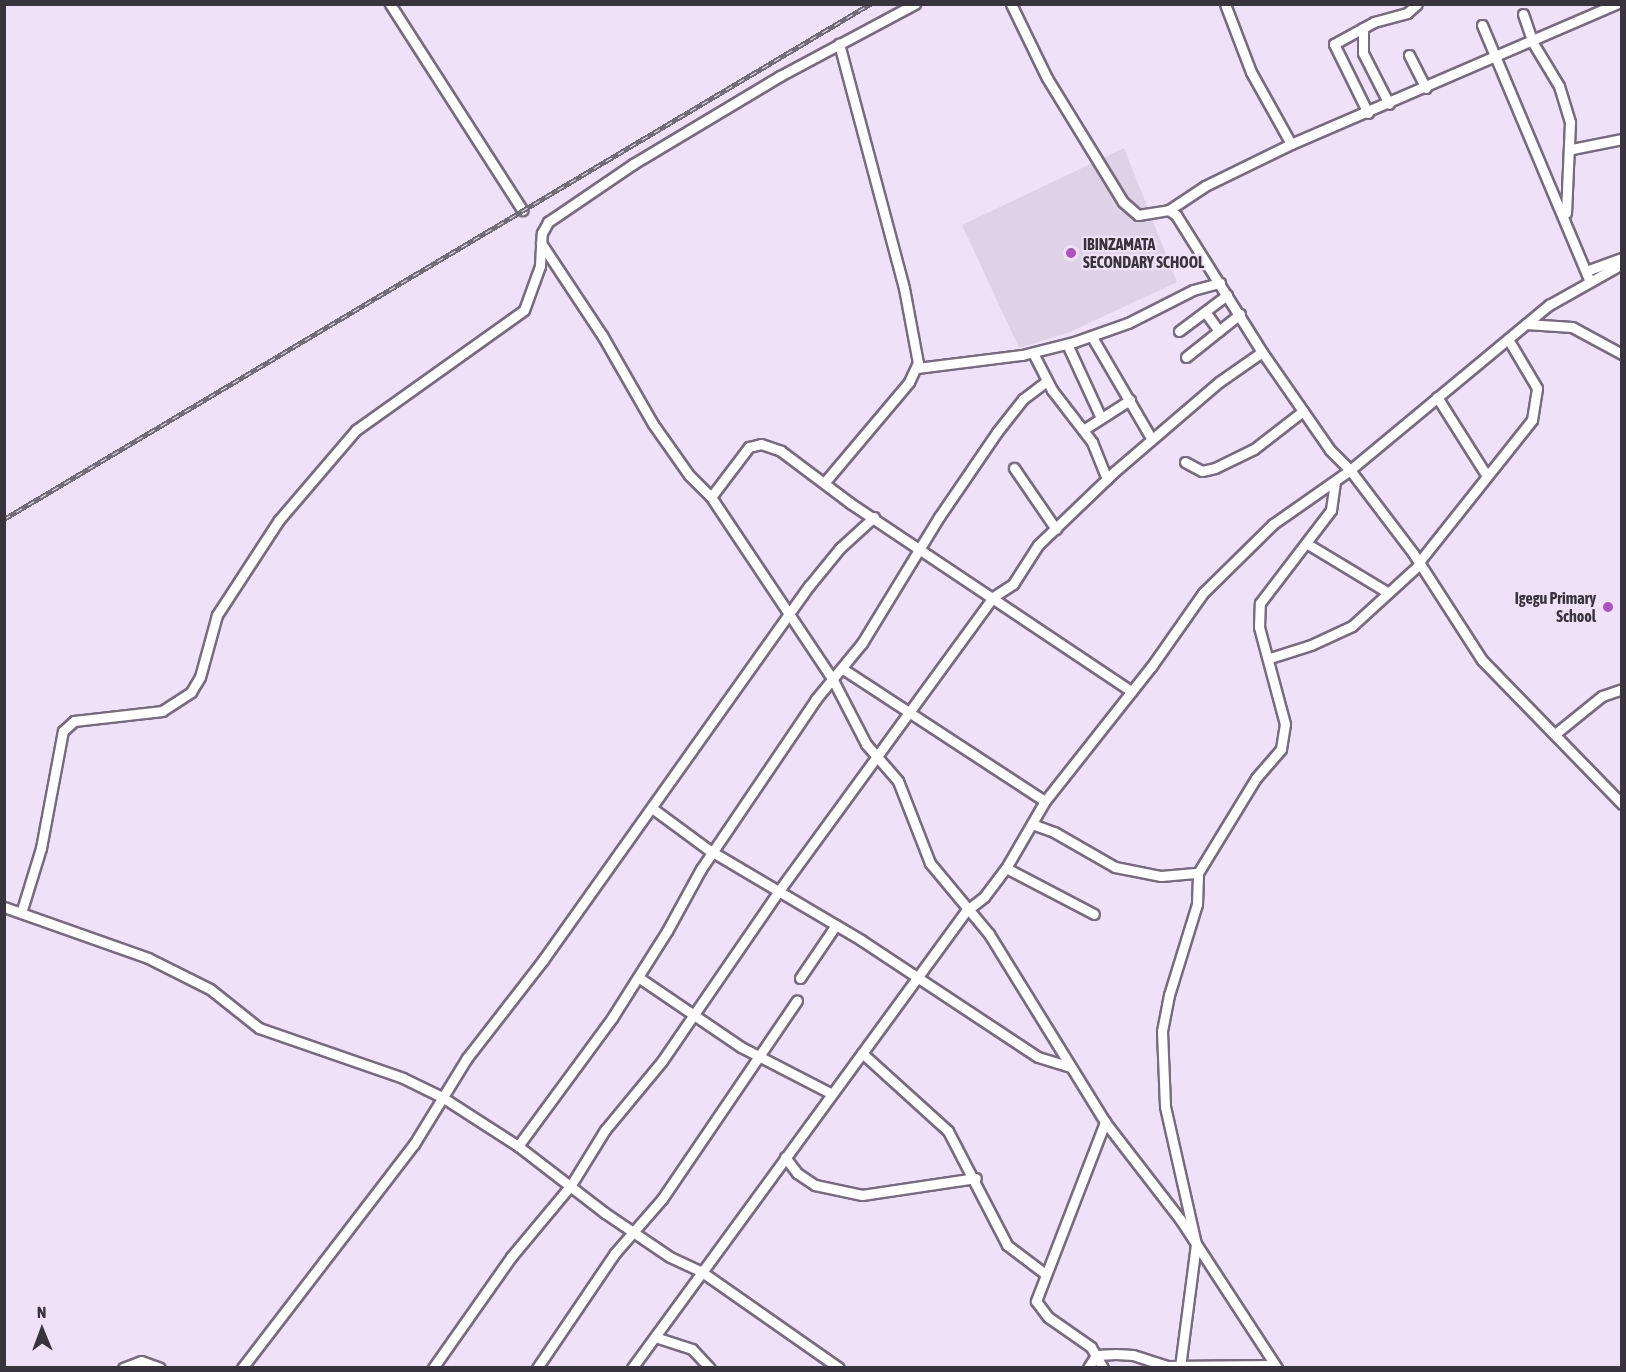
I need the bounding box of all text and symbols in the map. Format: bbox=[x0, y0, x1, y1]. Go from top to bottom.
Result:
place label: IBINZAMATA SECONDARY SCHOOL bbox=[1083, 234, 1204, 272]
marker: IBINZAMATA SECONDARY SCHOOL bbox=[1064, 246, 1078, 260]
place label: Igegu Primary School bbox=[1515, 588, 1596, 626]
marker: Igegu Primary School bbox=[1601, 600, 1615, 614]
north arrow bbox=[12, 1300, 72, 1360]
text: N bbox=[37, 1303, 47, 1321]

